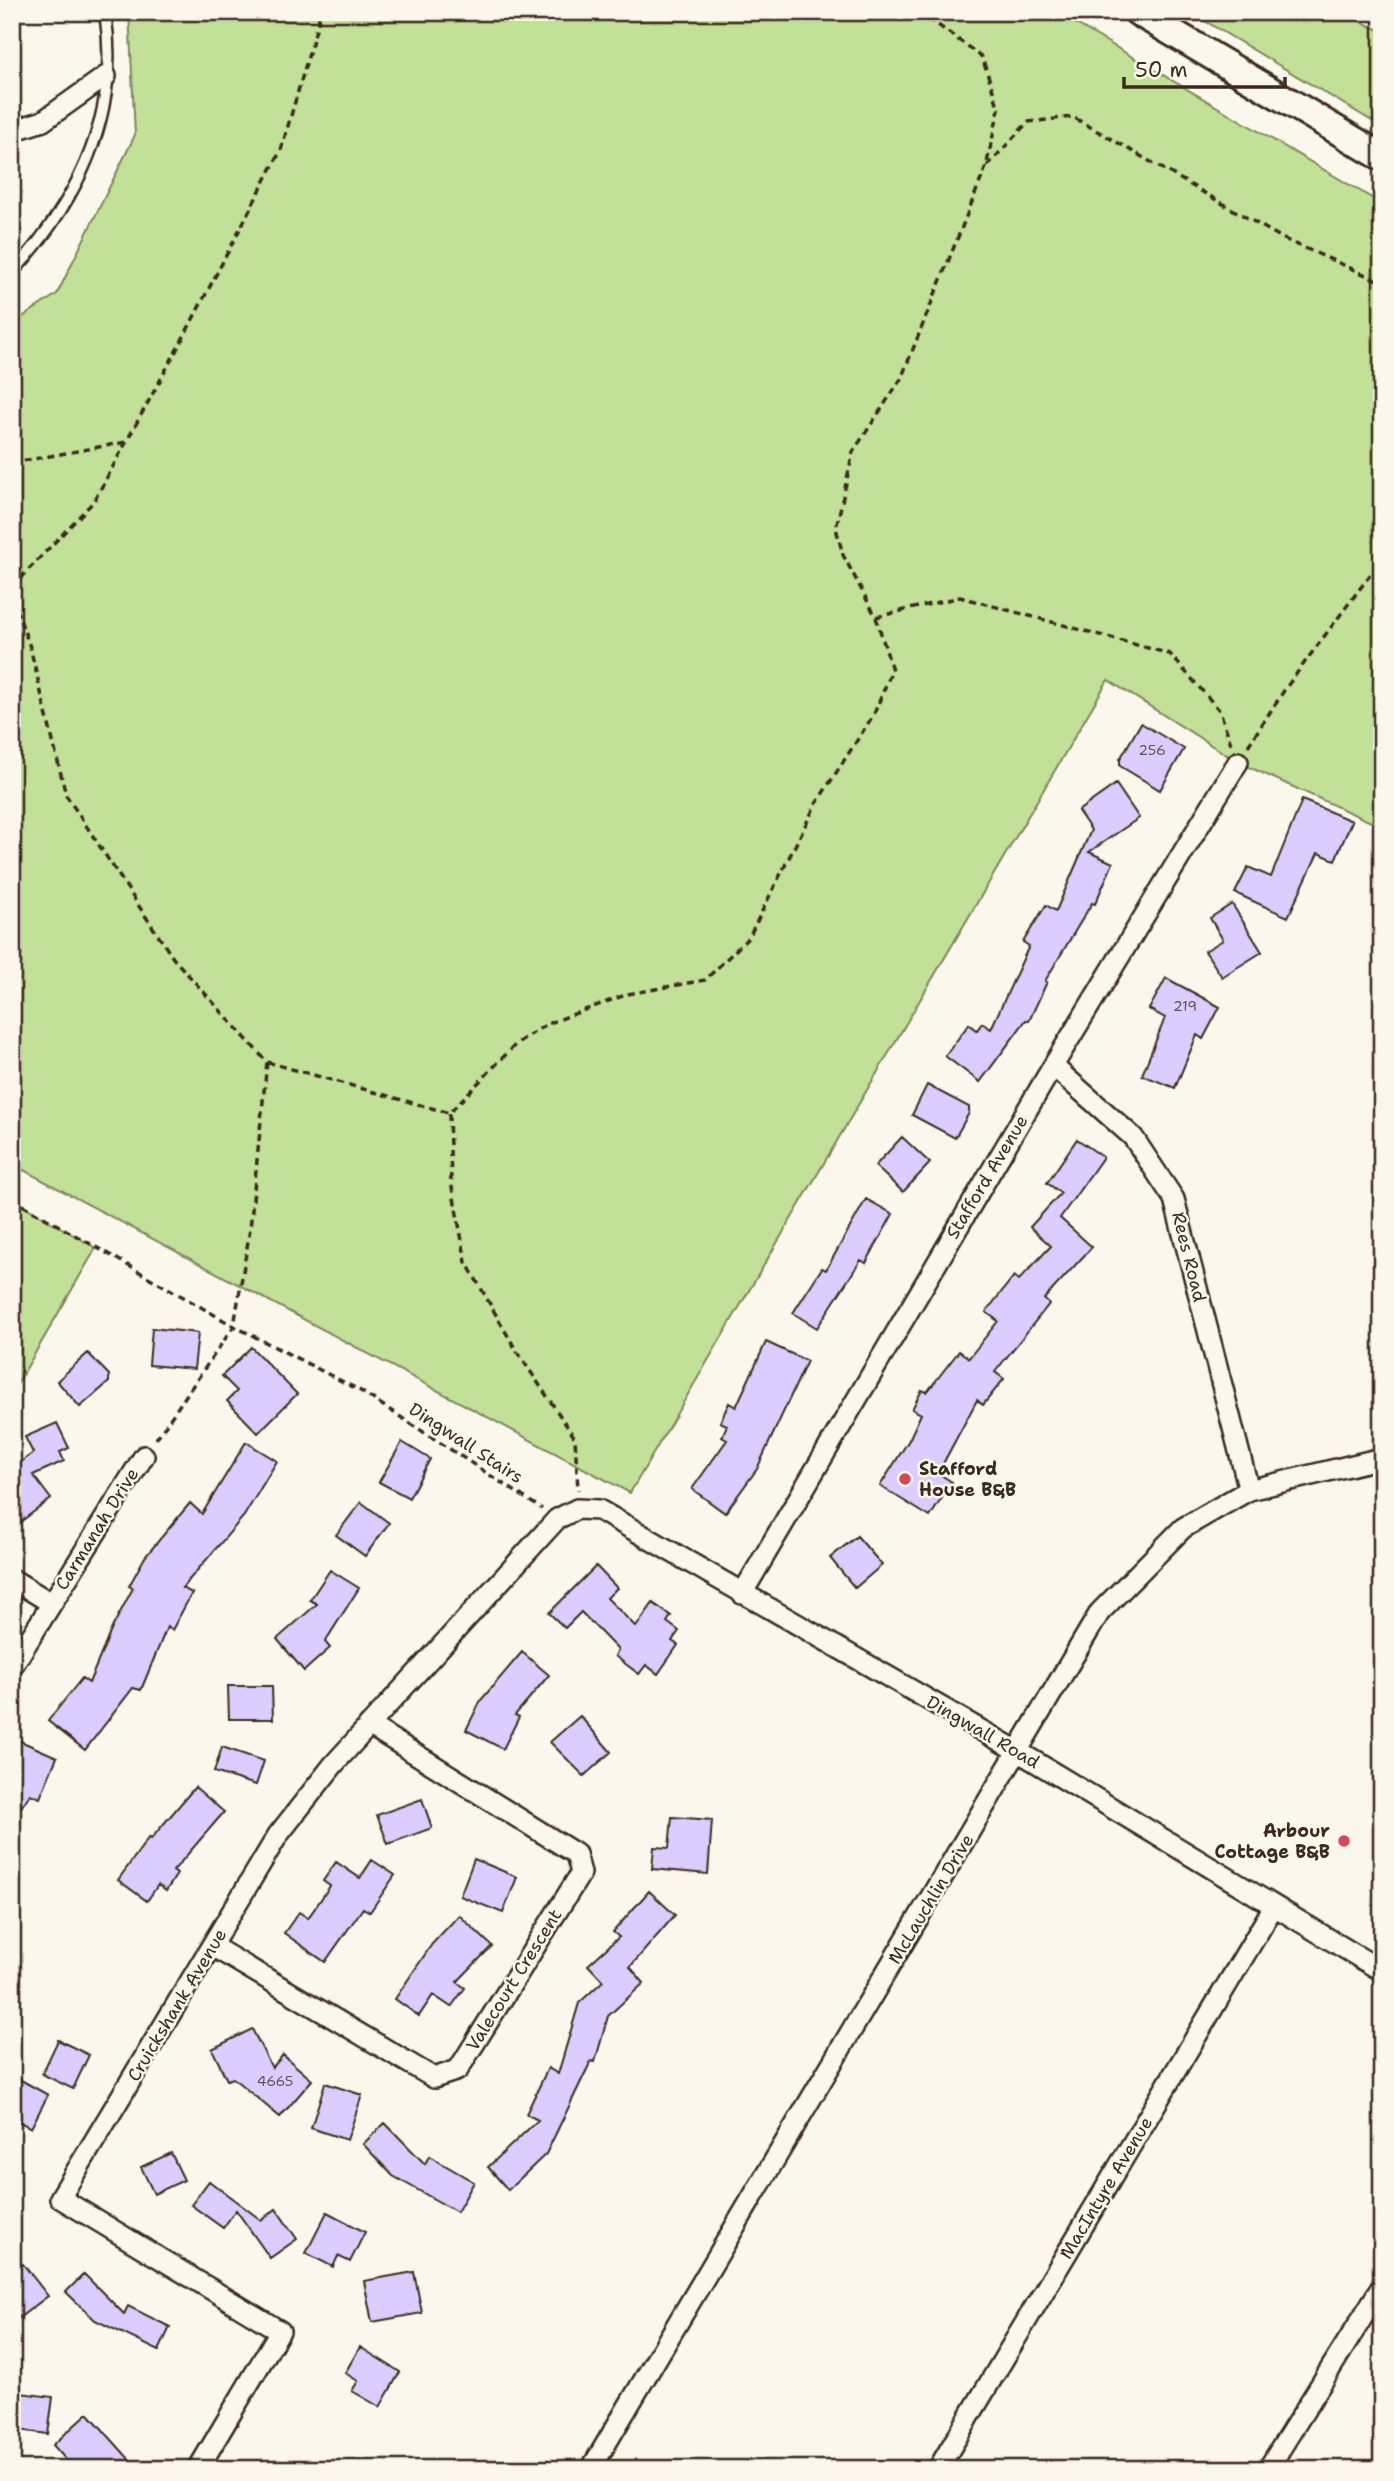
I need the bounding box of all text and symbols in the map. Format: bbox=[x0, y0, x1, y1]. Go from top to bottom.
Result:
scale bar bbox=[1124, 46, 1286, 90]
text: 50 m bbox=[1135, 56, 1188, 84]
house number: 256 bbox=[1138, 741, 1166, 759]
house number: 219 bbox=[1173, 997, 1197, 1015]
street label: Stafford Avenue bbox=[941, 1111, 1033, 1243]
street label: Rees Road bbox=[1166, 1209, 1212, 1305]
street label: Dingwall Stairs bbox=[404, 1397, 528, 1489]
place label: Stafford House B&B bbox=[919, 1457, 1016, 1502]
street label: Carmanah Drive bbox=[50, 1463, 144, 1595]
marker: Stafford House B&B bbox=[897, 1471, 913, 1487]
street label: Dingwall Road bbox=[922, 1690, 1044, 1774]
place label: Arbour Cottage B&B bbox=[1215, 1819, 1330, 1864]
street label: McLauchlin Drive bbox=[883, 1829, 979, 1969]
marker: Arbour Cottage B&B bbox=[1336, 1833, 1352, 1849]
street label: Valecourt Crescent bbox=[461, 1905, 567, 2055]
street label: Cruickshank Avenue bbox=[122, 1924, 232, 2086]
house number: 4665 bbox=[257, 2072, 293, 2090]
street label: MacIntyre Avenue bbox=[1054, 2112, 1158, 2264]

